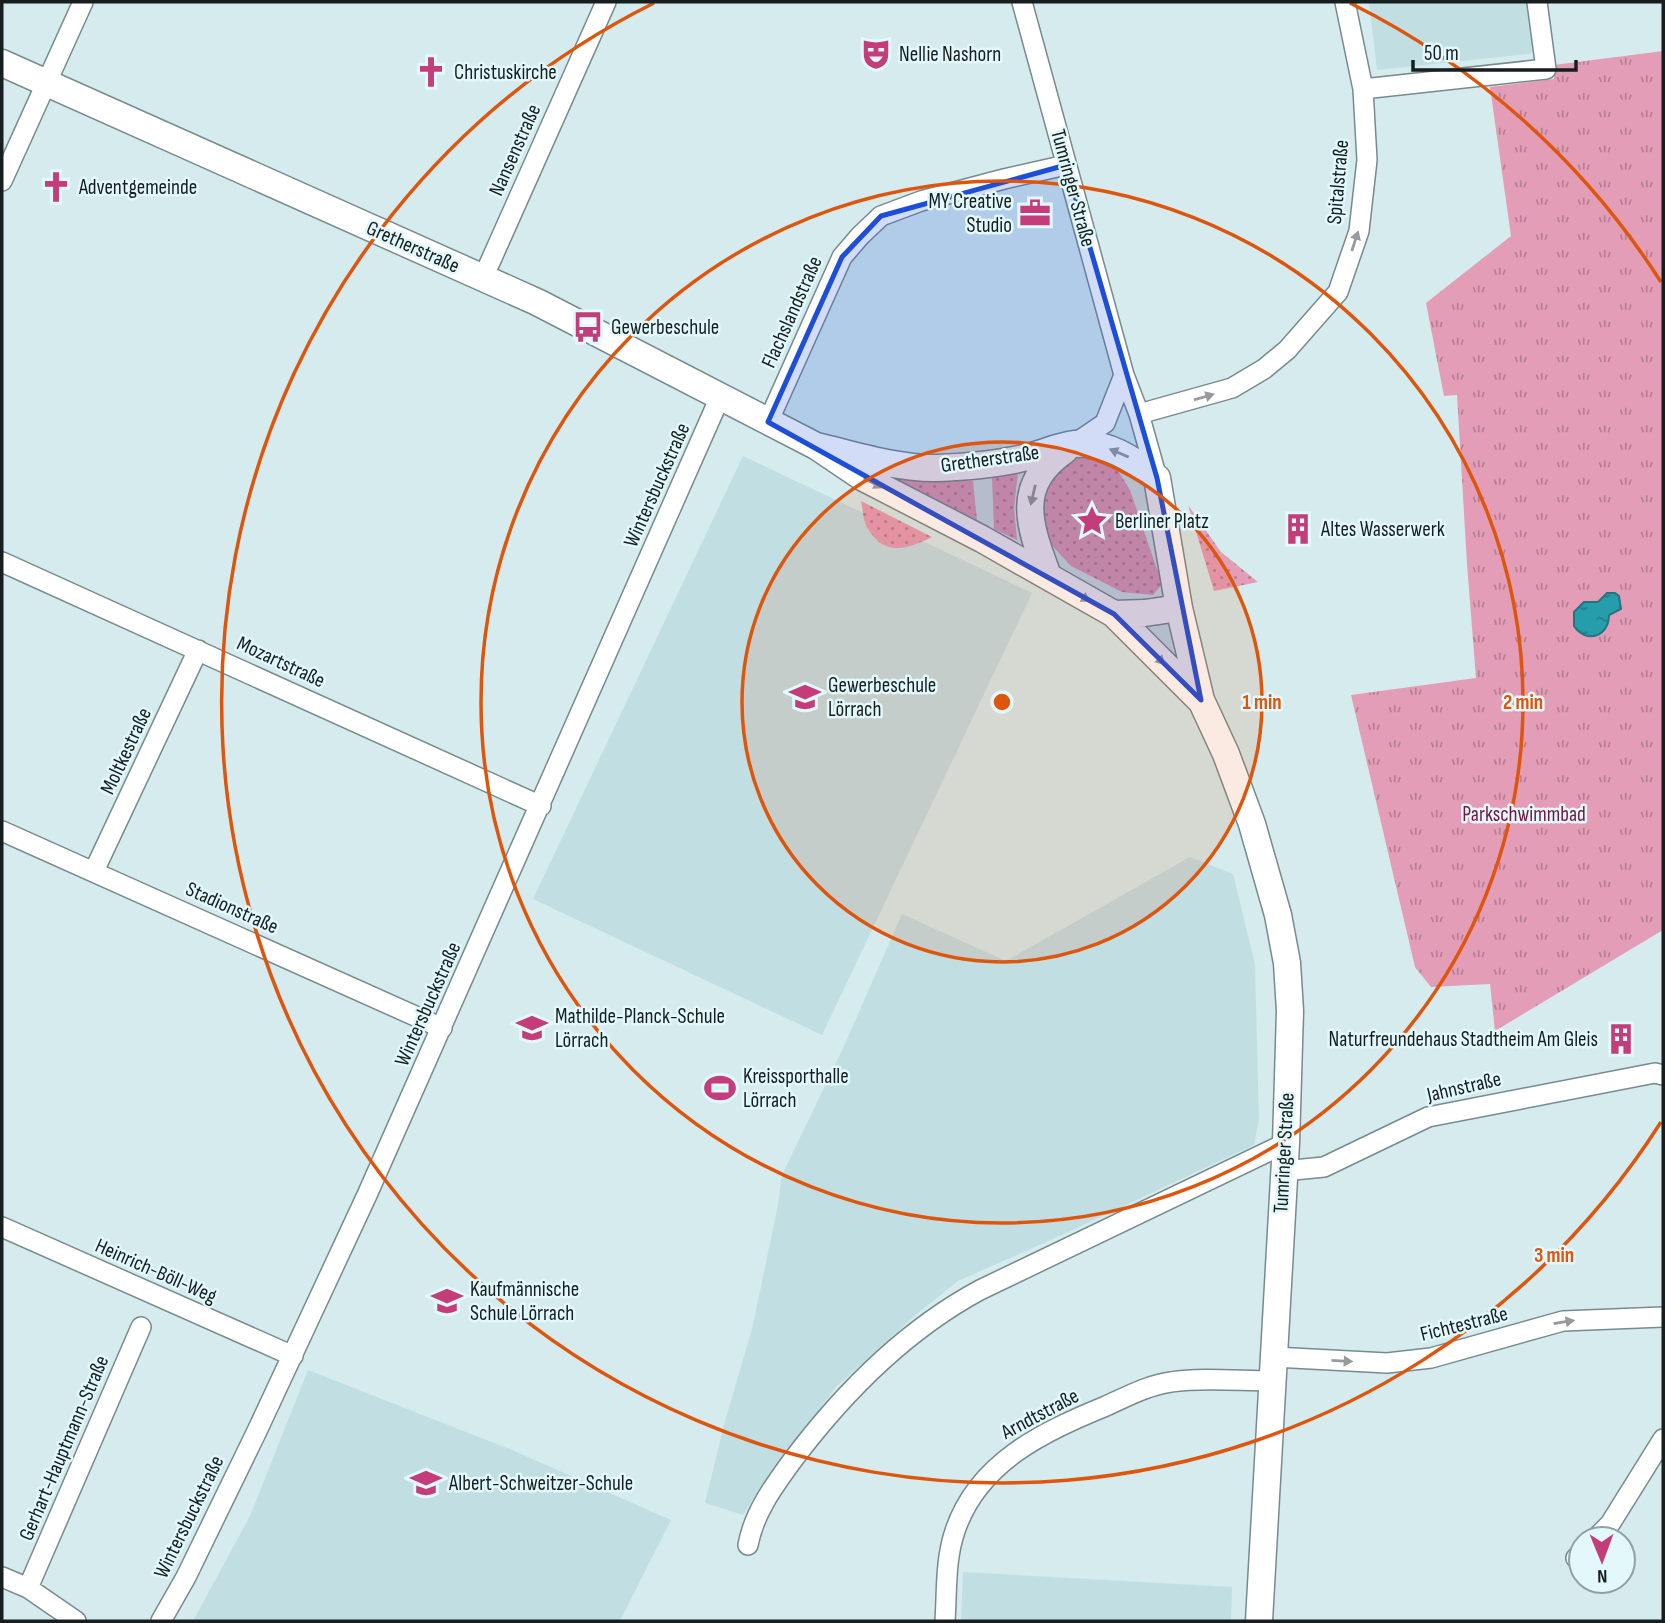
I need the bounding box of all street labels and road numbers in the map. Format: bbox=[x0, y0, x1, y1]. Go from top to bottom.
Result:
street label: Nansenstraße bbox=[484, 100, 546, 200]
street label: Tumringer Straße bbox=[1045, 126, 1101, 250]
street label: Spitalstraße bbox=[1322, 139, 1354, 225]
street label: Gretherstraße bbox=[363, 215, 463, 279]
street label: Flachslandstraße bbox=[756, 252, 828, 372]
street label: Wintersbuckstraße bbox=[618, 419, 696, 551]
street label: Gretherstraße bbox=[939, 440, 1041, 478]
street label: Mozartstraße bbox=[233, 631, 329, 693]
street label: Moltkestraße bbox=[95, 704, 157, 798]
street label: Stadionstraße bbox=[182, 877, 282, 939]
street label: Wintersbuckstraße bbox=[389, 938, 467, 1070]
street label: Jahnstraße bbox=[1423, 1066, 1504, 1108]
street label: Tumringer Straße bbox=[1268, 1092, 1300, 1214]
street label: Heinrich-Böll-Weg bbox=[91, 1233, 221, 1309]
street label: Fichtestraße bbox=[1418, 1301, 1510, 1347]
street label: Gerhart-Hauptmann-Straße bbox=[14, 1352, 114, 1544]
street label: Arndtstraße bbox=[996, 1383, 1083, 1445]
street label: Wintersbuckstraße bbox=[149, 1452, 229, 1582]

